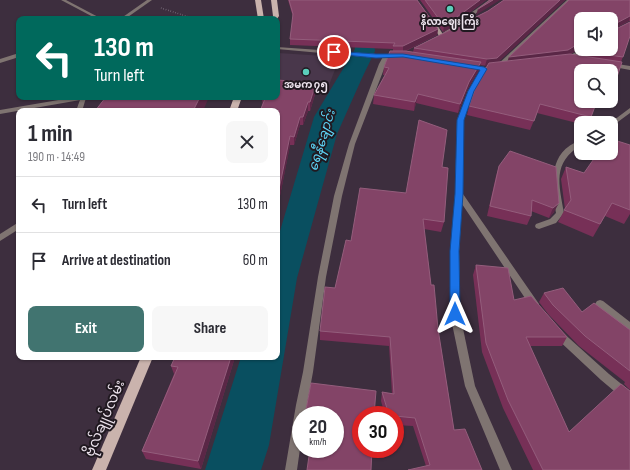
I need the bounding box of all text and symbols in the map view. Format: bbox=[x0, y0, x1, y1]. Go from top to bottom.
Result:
marker: နီလာ‌ဈေးကြီး bbox=[445, 4, 455, 14]
map controls bbox=[574, 12, 618, 160]
button: sound bbox=[574, 12, 618, 56]
place label: နီလာ‌ဈေးကြီး bbox=[421, 14, 479, 30]
text: 130 m bbox=[94, 31, 154, 64]
icon: left bbox=[28, 32, 80, 84]
pin bbox=[317, 35, 351, 69]
icon: arrive bbox=[323, 41, 345, 63]
button: search bbox=[574, 64, 618, 108]
text: Turn left bbox=[94, 65, 145, 86]
marker: အမက ၇၅ bbox=[301, 67, 311, 77]
place label: အမက ၇၅ bbox=[284, 79, 328, 93]
water label: ရေနီချောင်း bbox=[303, 106, 342, 174]
button: layers bbox=[574, 116, 618, 160]
text: 1 min bbox=[28, 119, 73, 148]
button: close bbox=[226, 121, 268, 163]
text: 190 m · 14:49 bbox=[28, 149, 85, 165]
icon: left bbox=[28, 194, 50, 216]
text: Turn left bbox=[62, 195, 107, 214]
text: 130 m bbox=[238, 195, 268, 214]
icon: arrive bbox=[28, 250, 50, 272]
text: Arrive at destination bbox=[62, 251, 171, 270]
text: 60 m bbox=[243, 251, 268, 270]
position arrow bbox=[434, 293, 476, 335]
button: Exit bbox=[28, 306, 144, 352]
button: Share bbox=[152, 306, 268, 352]
street label: ဗိုလ်‌ချုပ်‌လမ်း bbox=[79, 377, 131, 460]
speed limit sign: 30 bbox=[352, 406, 404, 458]
text: 20 bbox=[309, 415, 327, 439]
text: km/h bbox=[309, 436, 327, 448]

